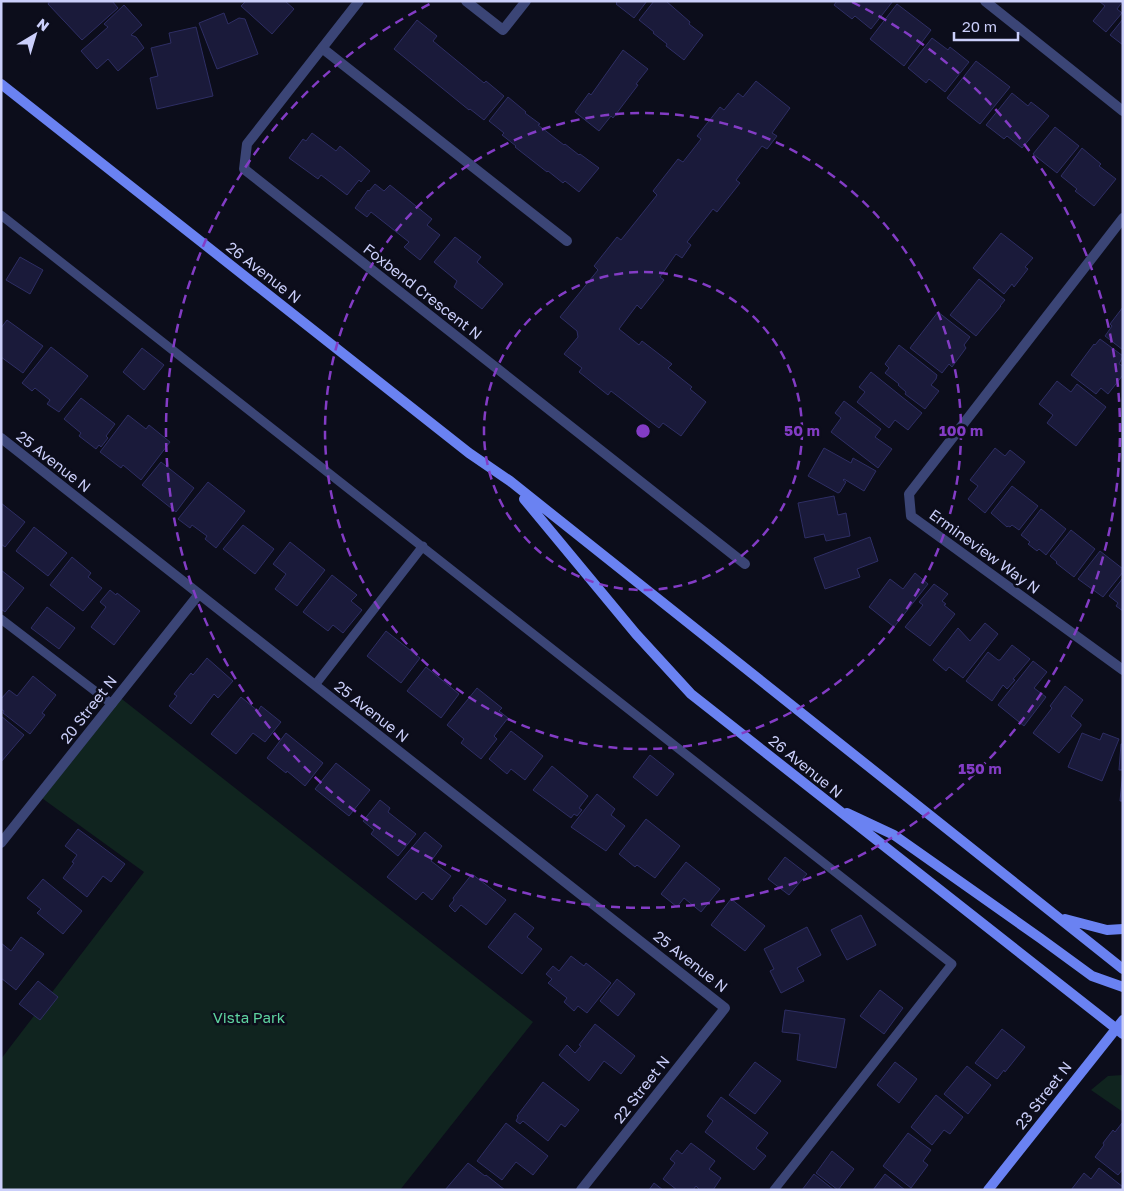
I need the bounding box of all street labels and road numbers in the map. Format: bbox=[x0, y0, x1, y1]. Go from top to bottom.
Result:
street label: 26 Avenue N bbox=[223, 237, 305, 307]
street label: Foxbend Crescent N bbox=[360, 239, 486, 343]
street label: 25 Avenue N bbox=[13, 426, 95, 496]
street label: Ermineview Way N bbox=[926, 505, 1044, 597]
street label: 20 Street N bbox=[56, 671, 120, 747]
street label: 25 Avenue N bbox=[331, 676, 413, 746]
street label: 26 Avenue N bbox=[766, 731, 846, 801]
street label: 25 Avenue N bbox=[650, 926, 732, 996]
street label: 22 Street N bbox=[609, 1052, 673, 1126]
street label: 23 Street N bbox=[1011, 1058, 1075, 1132]

